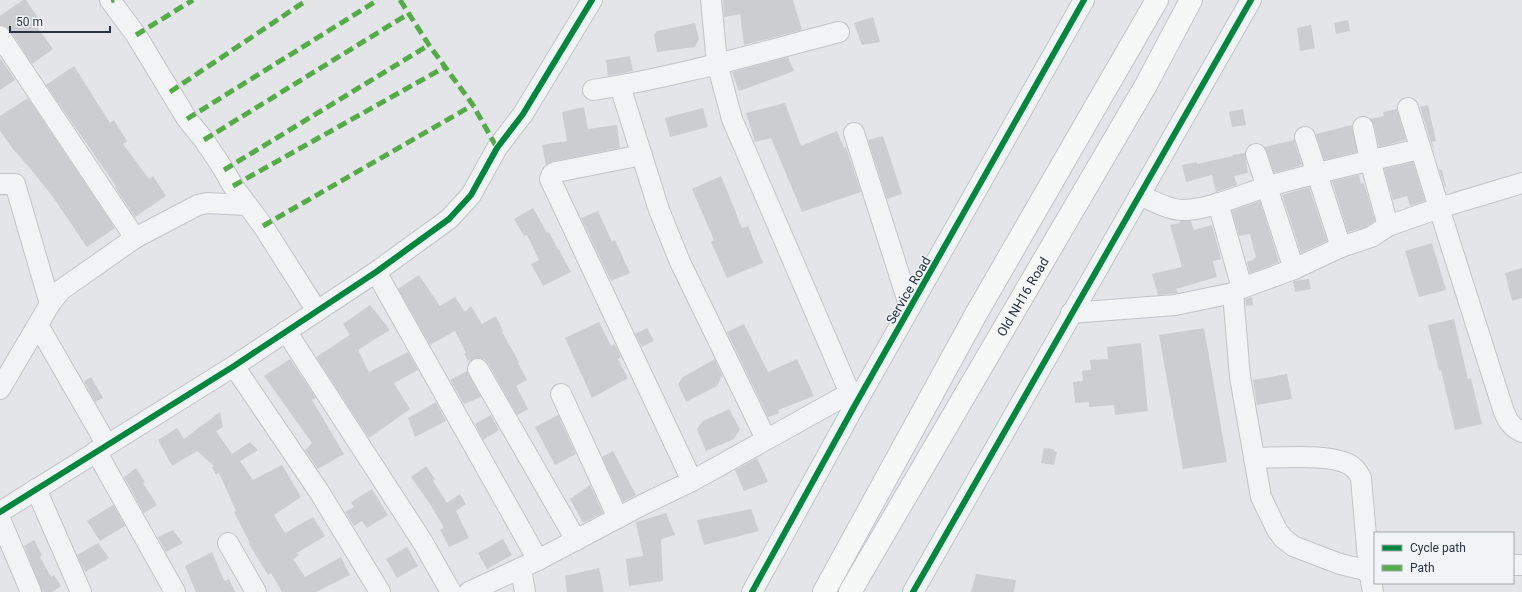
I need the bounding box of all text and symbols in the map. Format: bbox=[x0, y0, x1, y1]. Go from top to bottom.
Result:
scale bar bbox=[10, 8, 110, 34]
text: 50 m bbox=[16, 15, 43, 29]
street label: Service Road bbox=[883, 254, 934, 327]
street label: Old NH16 Road bbox=[994, 255, 1052, 339]
legend bbox=[1374, 532, 1514, 584]
text: Cycle path bbox=[1410, 541, 1466, 555]
text: Path bbox=[1410, 561, 1435, 575]

